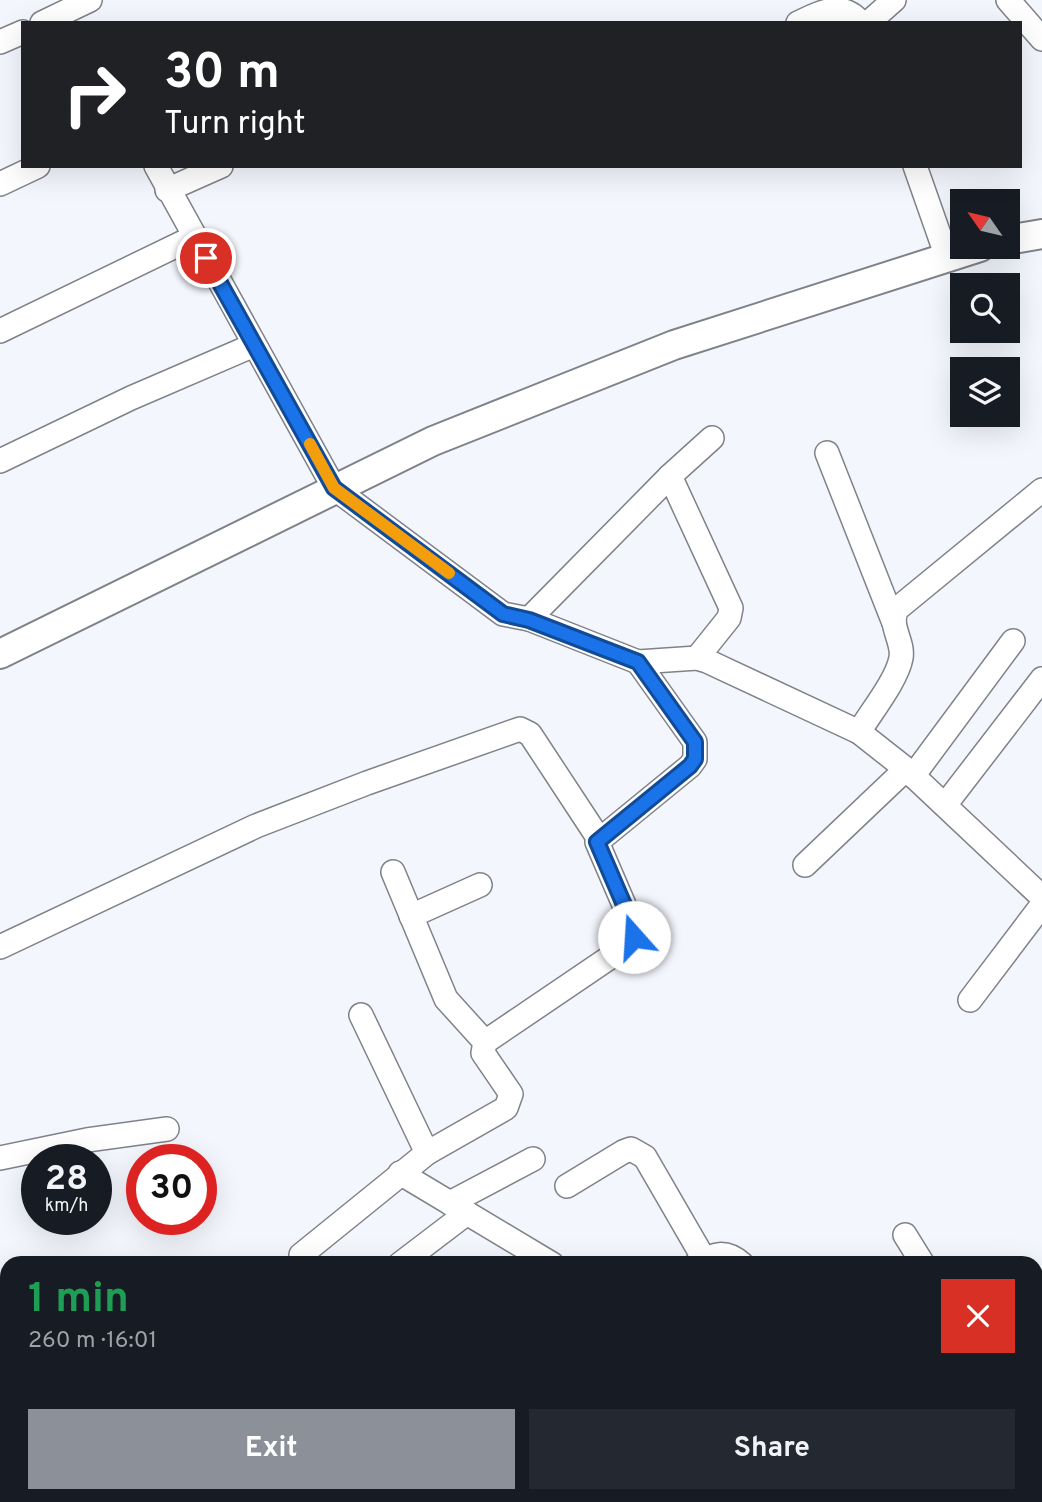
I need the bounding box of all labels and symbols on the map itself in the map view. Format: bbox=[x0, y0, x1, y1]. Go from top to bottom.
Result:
north arrow bbox=[950, 189, 1020, 259]
pin bbox=[176, 228, 236, 288]
position arrow bbox=[597, 900, 671, 974]
speed limit sign: 30 bbox=[126, 1144, 217, 1235]

